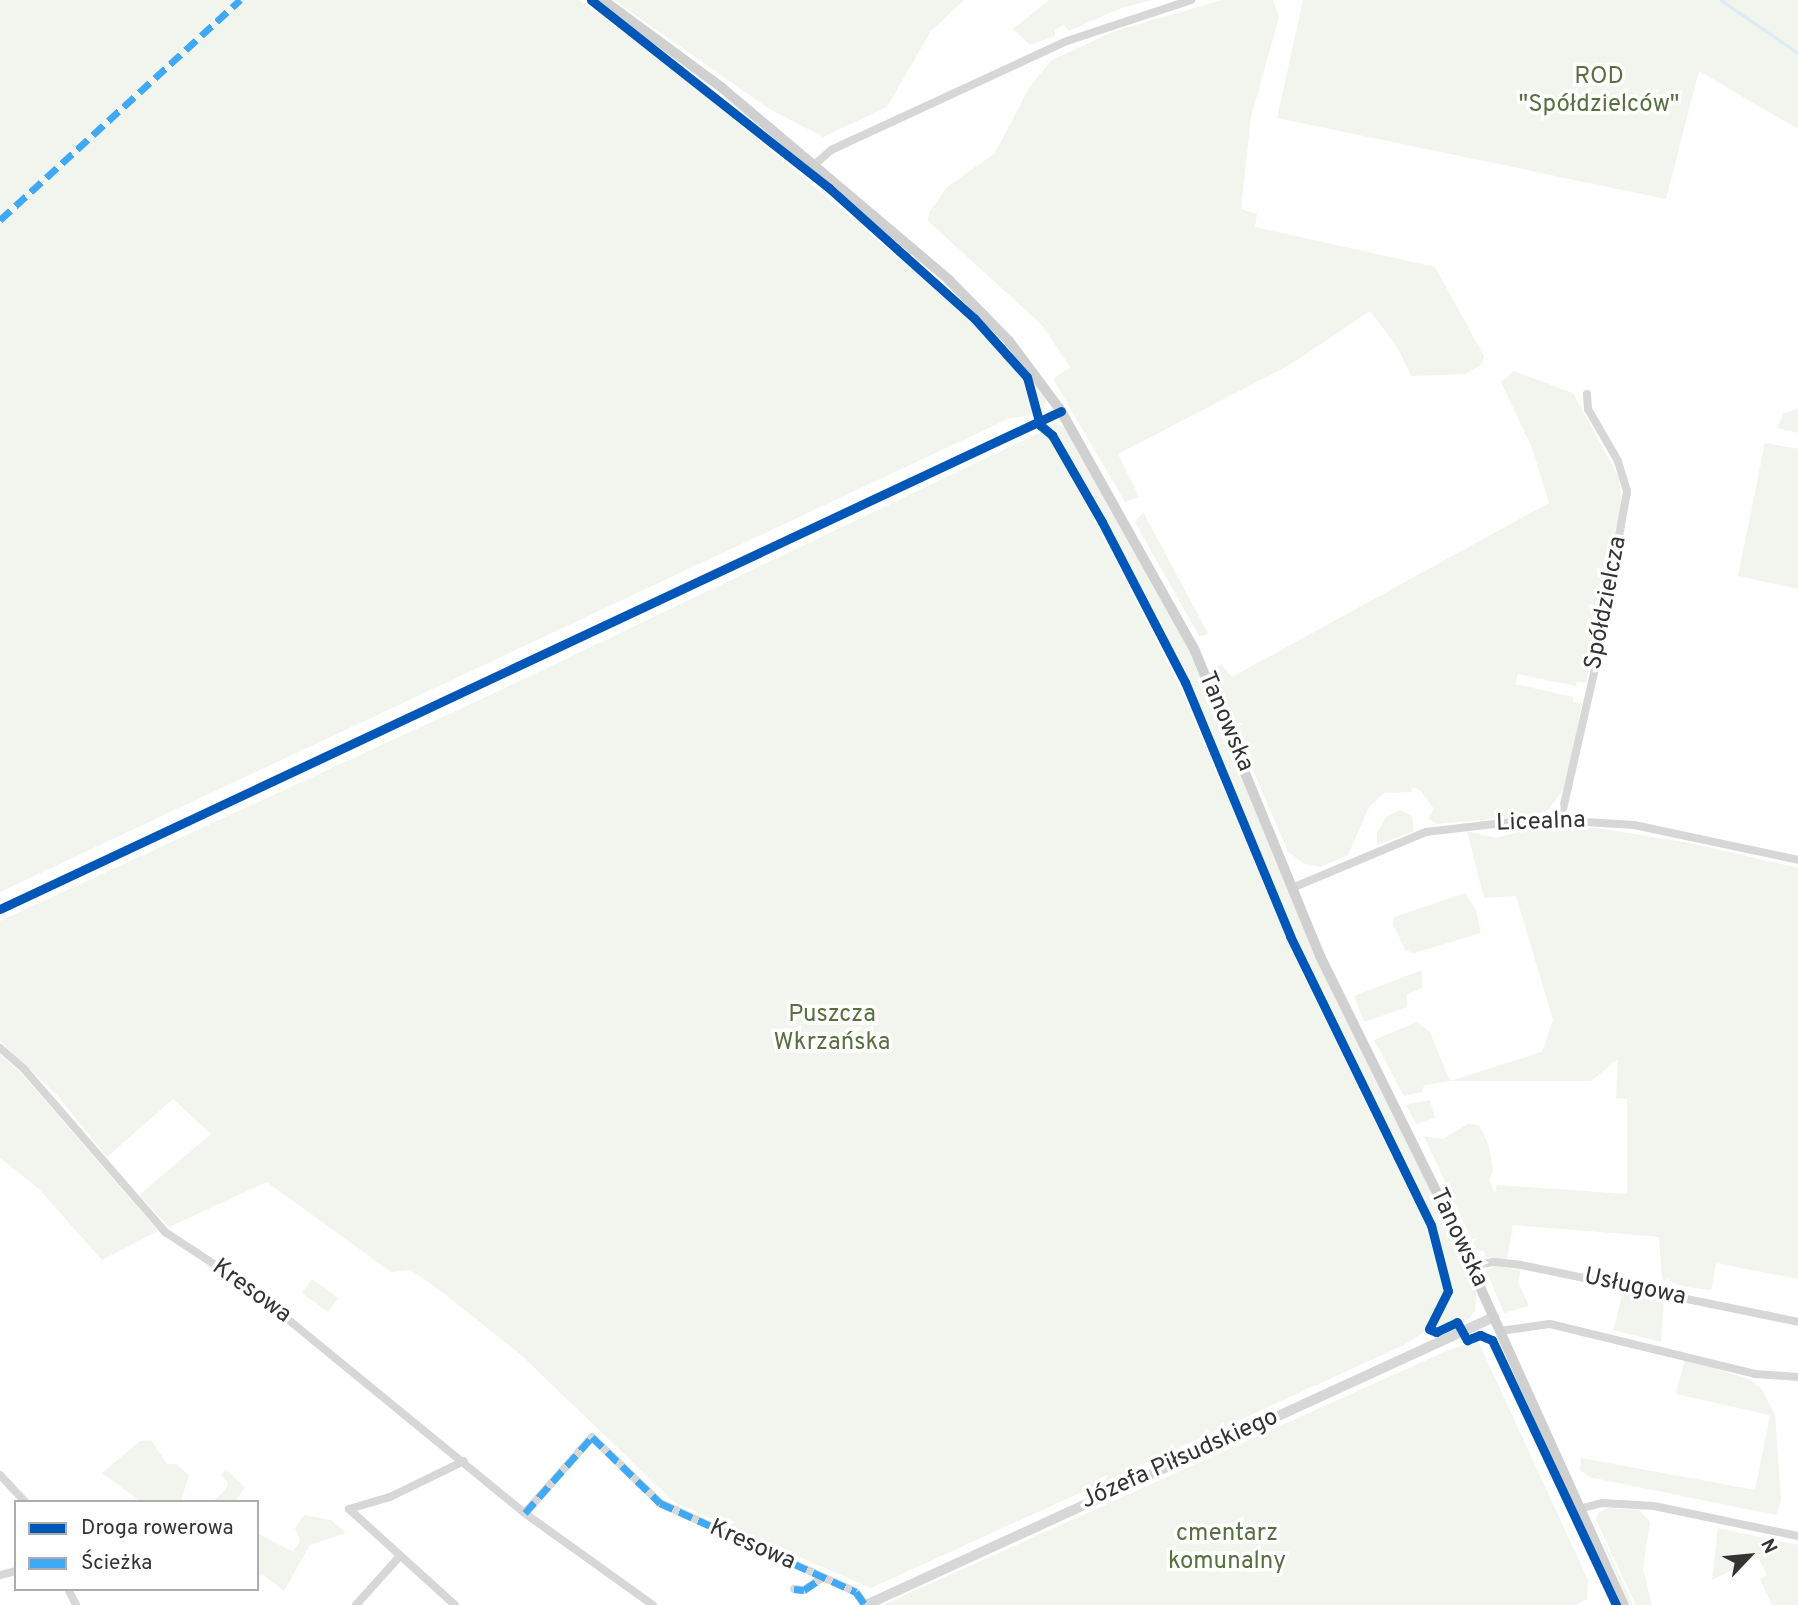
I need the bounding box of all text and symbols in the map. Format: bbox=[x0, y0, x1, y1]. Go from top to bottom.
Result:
park label: ROD "Spółdzielców" bbox=[1518, 64, 1680, 120]
street label: Spółdzielcza bbox=[1580, 534, 1634, 672]
street label: Tanowska bbox=[1191, 668, 1259, 776]
street label: Licealna bbox=[1496, 807, 1586, 839]
park label: Puszcza Wkrzańska bbox=[774, 1002, 890, 1058]
street label: Tanowska bbox=[1423, 1184, 1493, 1292]
street label: Kresowa bbox=[206, 1254, 296, 1330]
street label: Usługowa bbox=[1581, 1263, 1689, 1313]
street label: Józefa Piłsudskiego bbox=[1077, 1404, 1283, 1516]
legend bbox=[14, 1500, 259, 1591]
street label: Kresowa bbox=[705, 1514, 799, 1578]
text: Droga rowerowa bbox=[81, 1515, 234, 1542]
park label: cmentarz komunalny bbox=[1168, 1521, 1286, 1577]
north arrow bbox=[1714, 1521, 1784, 1591]
text: N bbox=[1754, 1535, 1782, 1558]
text: Ścieżka bbox=[81, 1550, 152, 1577]

